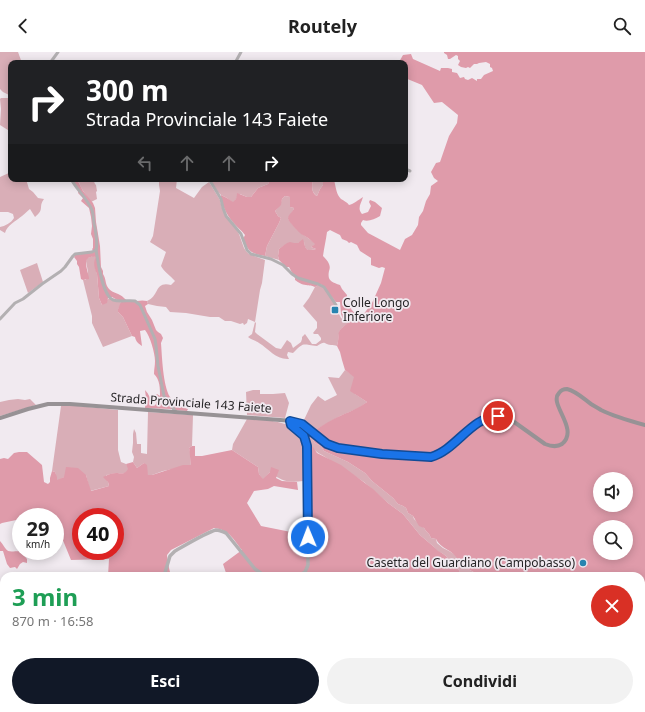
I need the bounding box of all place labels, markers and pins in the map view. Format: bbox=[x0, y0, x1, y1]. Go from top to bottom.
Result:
place label: Colle Longo Inferiore bbox=[343, 294, 410, 325]
marker: Colle Longo Inferiore bbox=[330, 305, 340, 315]
pin bbox=[481, 399, 515, 433]
place label: Casetta del Guardiano (Campobasso) bbox=[366, 554, 575, 571]
marker: Casetta del Guardiano (Campobasso) bbox=[578, 558, 588, 568]

